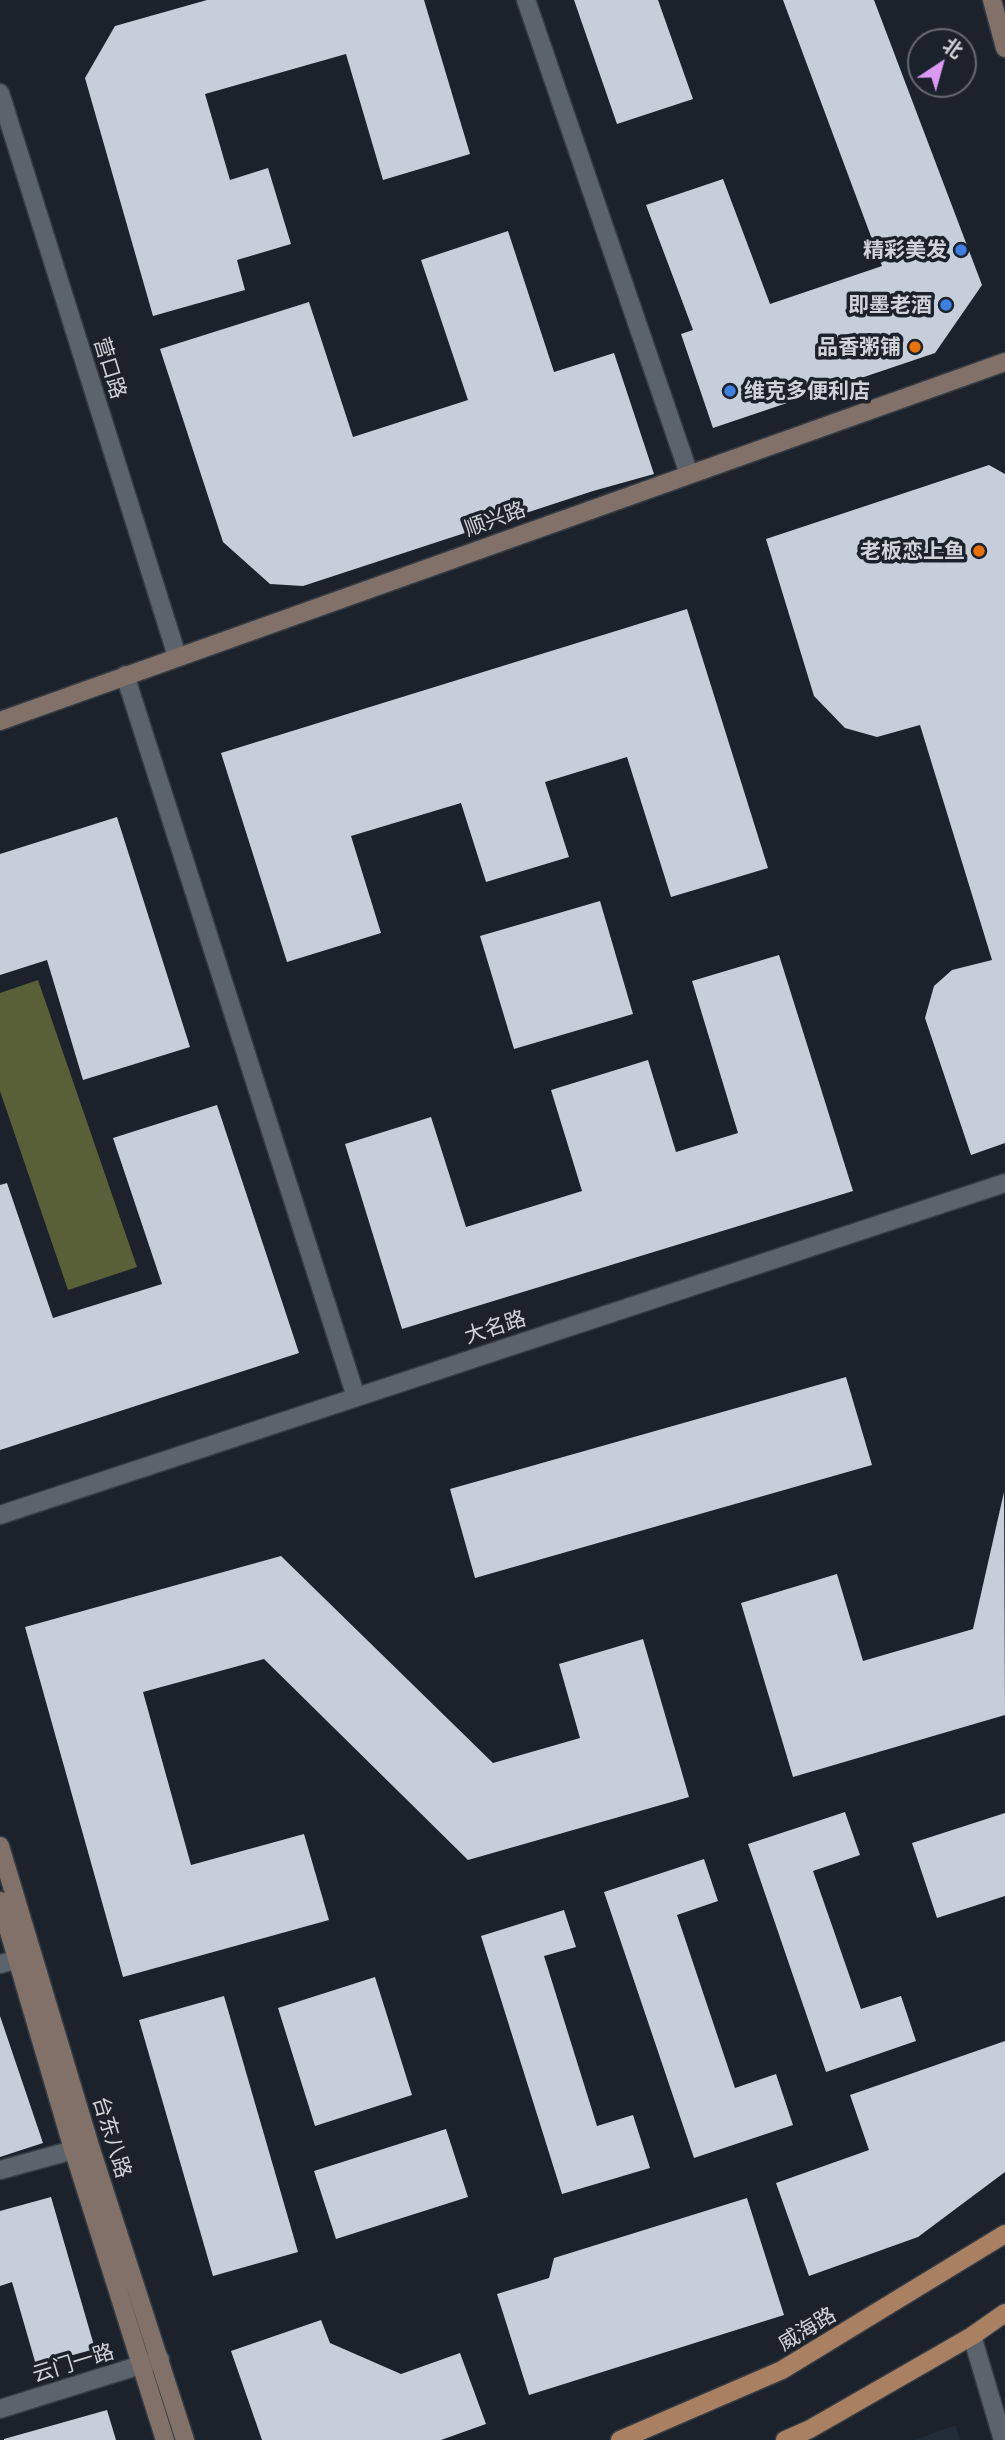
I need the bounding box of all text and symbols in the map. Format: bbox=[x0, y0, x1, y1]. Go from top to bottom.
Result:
north arrow bbox=[907, 28, 977, 98]
text: 北 bbox=[939, 32, 968, 62]
place label: 精彩美发 bbox=[863, 237, 947, 263]
marker: 精彩美发 bbox=[953, 242, 969, 258]
place label: 即墨老酒 bbox=[848, 292, 932, 318]
marker: 即墨老酒 bbox=[938, 297, 954, 313]
street label: 营口路 bbox=[89, 334, 131, 402]
place label: 品香粥铺 bbox=[817, 334, 901, 360]
marker: 品香粥铺 bbox=[907, 339, 923, 355]
place label: 维克多便利店 bbox=[744, 378, 870, 404]
marker: 维克多便利店 bbox=[722, 383, 738, 399]
street label: 顺兴路 bbox=[461, 496, 529, 542]
place label: 老板恋上鱼 bbox=[860, 538, 965, 564]
marker: 老板恋上鱼 bbox=[971, 543, 987, 559]
street label: 大名路 bbox=[461, 1305, 529, 1349]
street label: 台东八路 bbox=[88, 2093, 136, 2181]
street label: 威海路 bbox=[774, 2302, 840, 2356]
street label: 云门一路 bbox=[29, 2339, 117, 2387]

